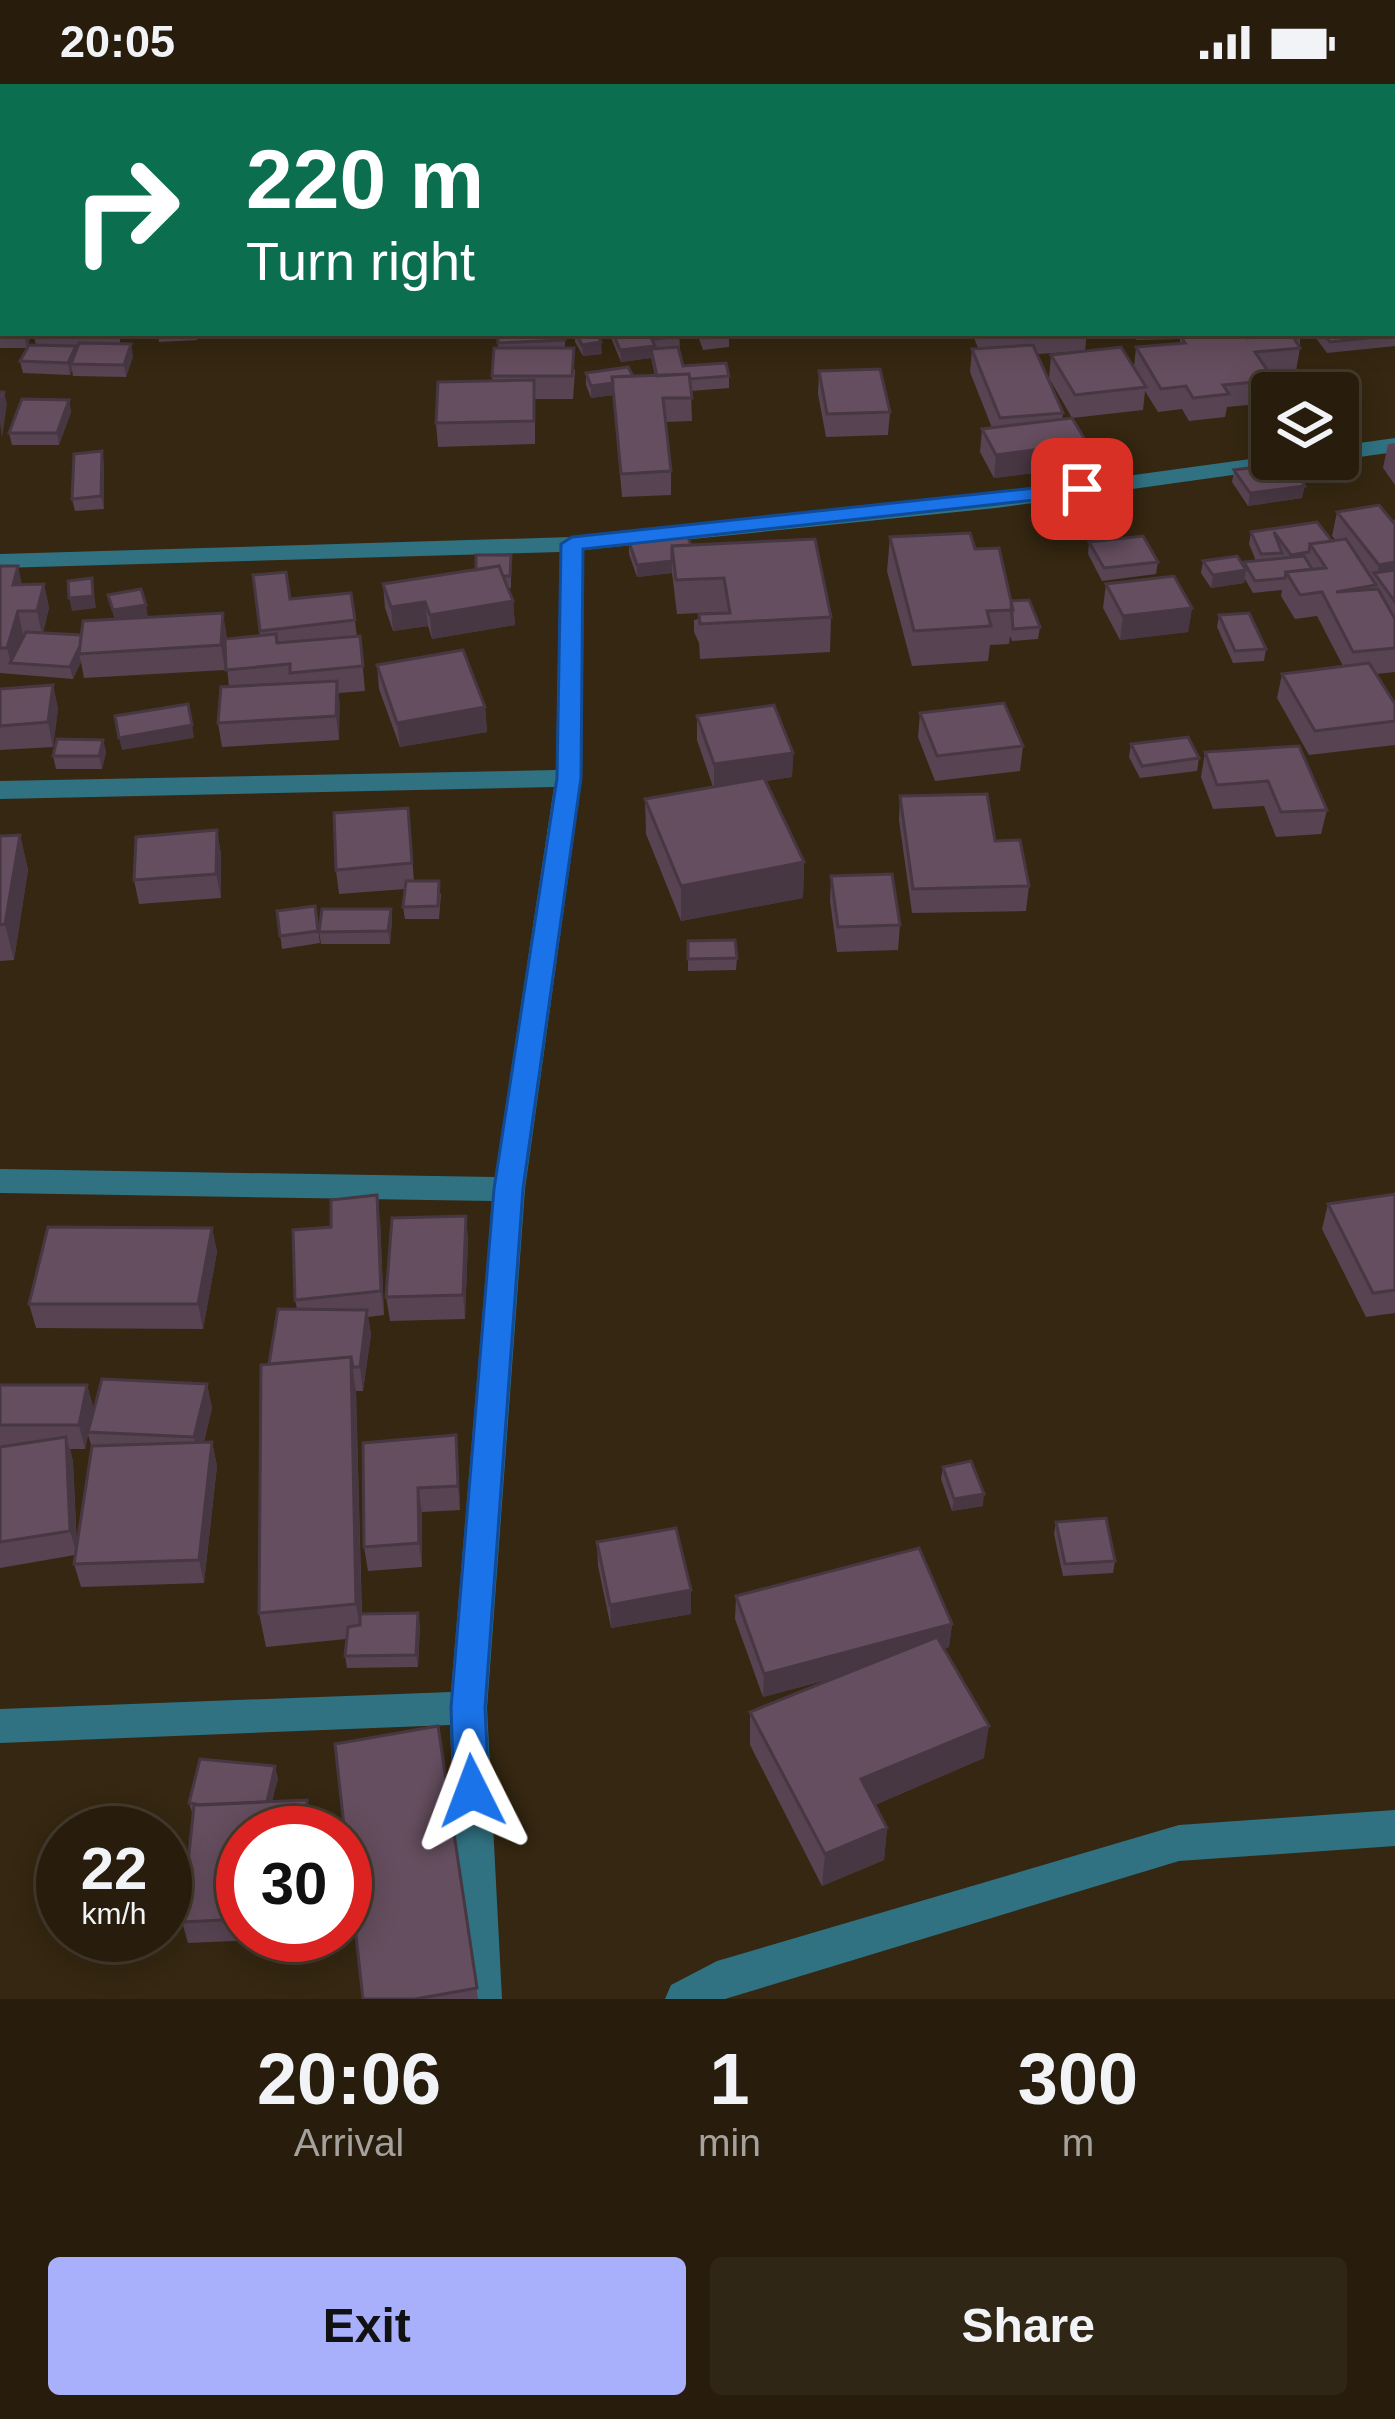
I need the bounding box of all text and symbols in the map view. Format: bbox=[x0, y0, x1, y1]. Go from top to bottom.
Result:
text: 20:05 bbox=[60, 16, 175, 67]
icon: right bbox=[48, 132, 204, 288]
text: 220 m bbox=[246, 132, 484, 226]
text: Turn right bbox=[246, 231, 475, 291]
map controls bbox=[1251, 372, 1359, 480]
button: layers bbox=[1251, 372, 1359, 480]
pin bbox=[1031, 438, 1133, 540]
icon: arrive bbox=[1049, 456, 1115, 522]
position arrow bbox=[409, 1728, 535, 1854]
speed limit sign: 30 bbox=[216, 1806, 372, 1962]
text: 22 bbox=[81, 1835, 147, 1902]
text: km/h bbox=[81, 1897, 147, 1930]
text: 20:06 bbox=[257, 2039, 441, 2119]
text: 1 bbox=[709, 2039, 750, 2119]
text: 300 bbox=[1018, 2039, 1138, 2119]
text: Arrival bbox=[294, 2121, 404, 2164]
text: min bbox=[698, 2121, 761, 2164]
text: m bbox=[1062, 2121, 1094, 2164]
button: Exit bbox=[48, 2257, 686, 2395]
button: Share bbox=[710, 2257, 1347, 2395]

